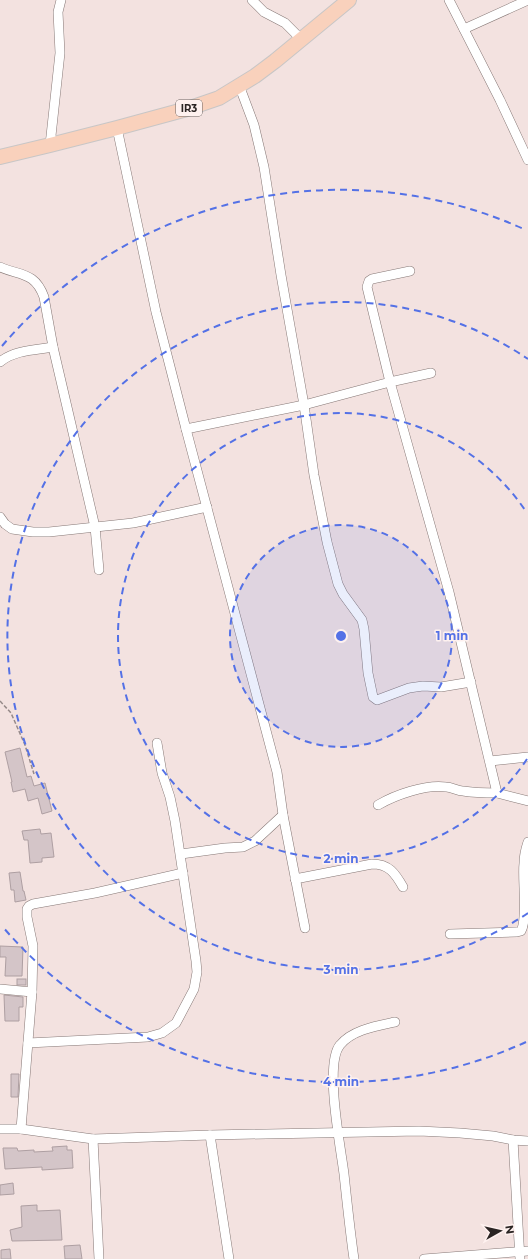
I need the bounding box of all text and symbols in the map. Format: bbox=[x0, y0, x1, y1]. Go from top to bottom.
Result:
road number: IR3 bbox=[176, 100, 202, 116]
text: 1 min bbox=[436, 628, 468, 643]
centre of rings bbox=[334, 629, 348, 643]
text: 2 min bbox=[324, 851, 358, 866]
text: 3 min bbox=[323, 962, 359, 977]
text: 4 min bbox=[323, 1074, 359, 1089]
north arrow bbox=[480, 1211, 520, 1251]
text: N bbox=[502, 1224, 517, 1235]

